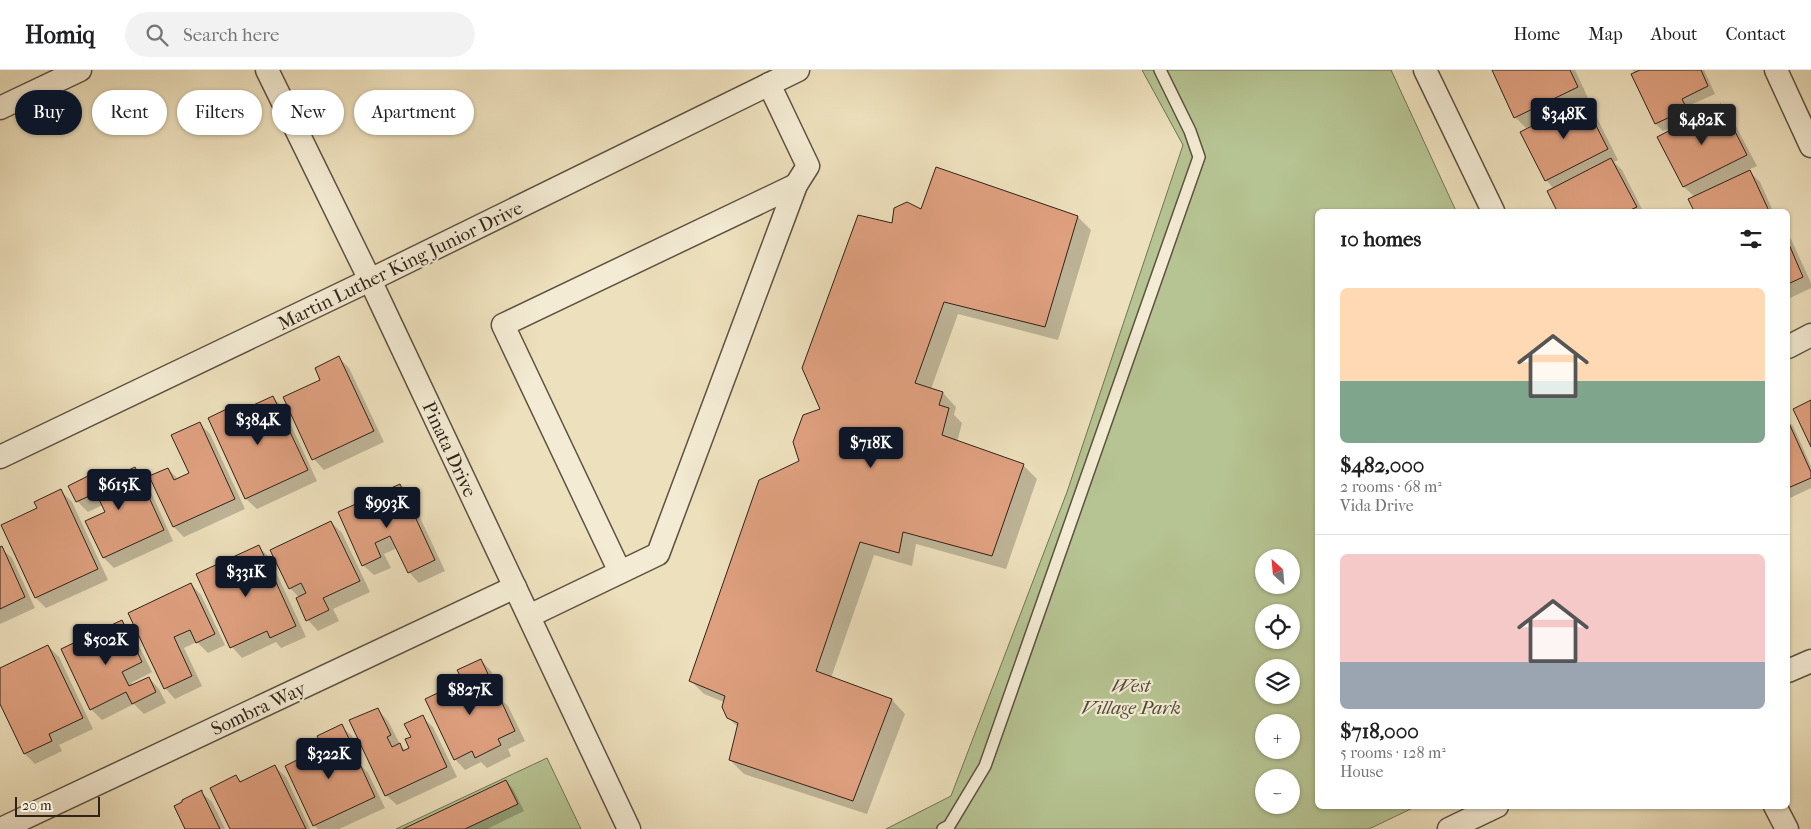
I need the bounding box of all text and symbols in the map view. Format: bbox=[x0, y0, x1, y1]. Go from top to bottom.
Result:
search box bbox=[125, 12, 475, 57]
text: Homiq bbox=[25, 21, 95, 49]
icon: search bbox=[143, 21, 171, 49]
text: Search here bbox=[183, 24, 279, 46]
text: Home bbox=[1513, 24, 1560, 45]
text: Map bbox=[1588, 24, 1623, 45]
text: About bbox=[1651, 24, 1697, 45]
text: Contact bbox=[1725, 24, 1786, 45]
chip: Buy bbox=[15, 90, 82, 135]
chip: Rent bbox=[92, 90, 167, 135]
chip: Filters bbox=[177, 90, 262, 135]
chip: New bbox=[272, 90, 344, 135]
chip: Apartment bbox=[354, 90, 474, 135]
pin: $348K bbox=[1529, 98, 1599, 140]
text: $348K bbox=[1542, 104, 1586, 123]
pin: $482K bbox=[1667, 104, 1737, 146]
text: $482K bbox=[1679, 110, 1725, 129]
street label: Martin Luther King Junior Drive bbox=[274, 197, 526, 335]
icon: filters bbox=[1737, 225, 1765, 253]
text: 10 homes bbox=[1340, 227, 1421, 251]
icon: home bbox=[1508, 321, 1598, 411]
street label: Pinata Drive bbox=[417, 398, 481, 501]
pin: $384K bbox=[223, 404, 293, 446]
text: $384K bbox=[236, 410, 280, 429]
pin: $718K bbox=[836, 426, 906, 469]
text: $718K bbox=[850, 433, 892, 452]
text: $482,000 bbox=[1340, 453, 1424, 477]
pin: $615K bbox=[84, 468, 154, 511]
text: $615K bbox=[98, 475, 140, 494]
text: 2 rooms · 68 m² bbox=[1340, 477, 1442, 496]
pin: $993K bbox=[352, 486, 422, 529]
text: $993K bbox=[365, 493, 409, 512]
text: Vida Drive bbox=[1340, 496, 1414, 515]
north arrow bbox=[1255, 549, 1300, 594]
map controls bbox=[1255, 549, 1300, 814]
pin: $331K bbox=[211, 556, 281, 598]
text: $331K bbox=[226, 562, 266, 581]
icon: home bbox=[1508, 586, 1598, 676]
button: locate bbox=[1255, 604, 1300, 649]
pin: $502K bbox=[71, 624, 141, 666]
text: $502K bbox=[84, 630, 128, 649]
button: layers bbox=[1255, 659, 1300, 704]
pin: $827K bbox=[435, 674, 505, 716]
park label: West Village Park bbox=[1081, 675, 1181, 719]
street label: Sombra Way bbox=[208, 677, 310, 740]
text: $827K bbox=[448, 680, 492, 699]
button: + bbox=[1255, 714, 1300, 759]
text: $718,000 bbox=[1340, 719, 1419, 743]
pin: $322K bbox=[294, 738, 364, 780]
text: 5 rooms · 128 m² bbox=[1340, 743, 1446, 762]
text: $322K bbox=[307, 744, 351, 763]
text: House bbox=[1340, 762, 1383, 781]
button: − bbox=[1255, 769, 1300, 814]
scale bar bbox=[15, 794, 100, 817]
text: 20 m bbox=[22, 797, 52, 814]

